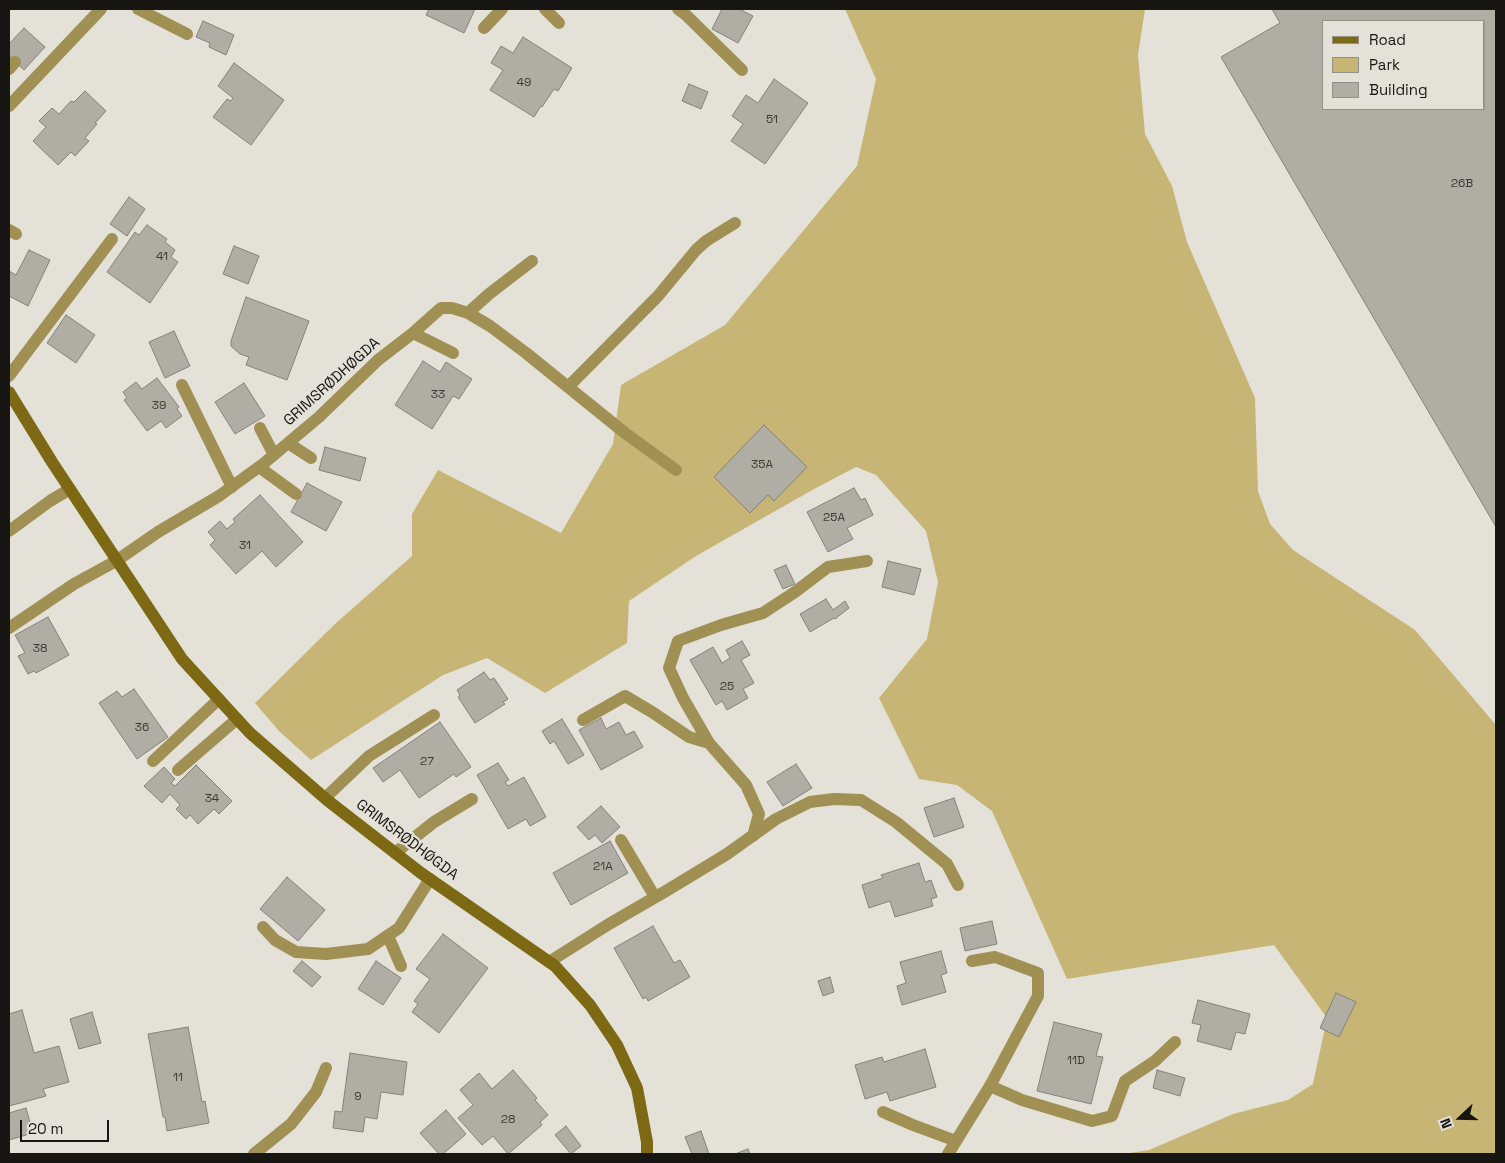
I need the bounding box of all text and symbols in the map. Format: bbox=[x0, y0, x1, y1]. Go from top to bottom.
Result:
legend bbox=[1322, 20, 1485, 110]
text: Road bbox=[1369, 30, 1406, 49]
text: Park bbox=[1369, 55, 1400, 74]
house number: 49 bbox=[517, 76, 531, 90]
text: Building bbox=[1369, 80, 1428, 99]
house number: 51 bbox=[766, 113, 778, 127]
house number: 26B bbox=[1451, 177, 1473, 191]
house number: 41 bbox=[156, 250, 168, 264]
street label: GRIMSRØDHØGDA bbox=[280, 334, 384, 430]
house number: 33 bbox=[431, 388, 445, 402]
house number: 39 bbox=[152, 399, 166, 413]
house number: 35A bbox=[751, 458, 773, 472]
house number: 25A bbox=[823, 511, 845, 525]
house number: 31 bbox=[239, 539, 251, 553]
house number: 38 bbox=[33, 642, 47, 656]
house number: 25 bbox=[720, 680, 734, 694]
house number: 36 bbox=[135, 721, 149, 735]
house number: 27 bbox=[420, 755, 434, 769]
house number: 34 bbox=[205, 792, 219, 806]
street label: GRIMSRØDHØGDA bbox=[352, 796, 462, 884]
house number: 21A bbox=[593, 860, 613, 874]
house number: 11D bbox=[1067, 1054, 1085, 1068]
house number: 11 bbox=[173, 1071, 183, 1085]
house number: 9 bbox=[354, 1090, 362, 1104]
north arrow bbox=[1435, 1093, 1485, 1143]
scale bar bbox=[22, 1110, 111, 1142]
house number: 28 bbox=[501, 1113, 515, 1127]
text: N bbox=[1436, 1116, 1456, 1131]
text: 20 m bbox=[28, 1119, 63, 1138]

